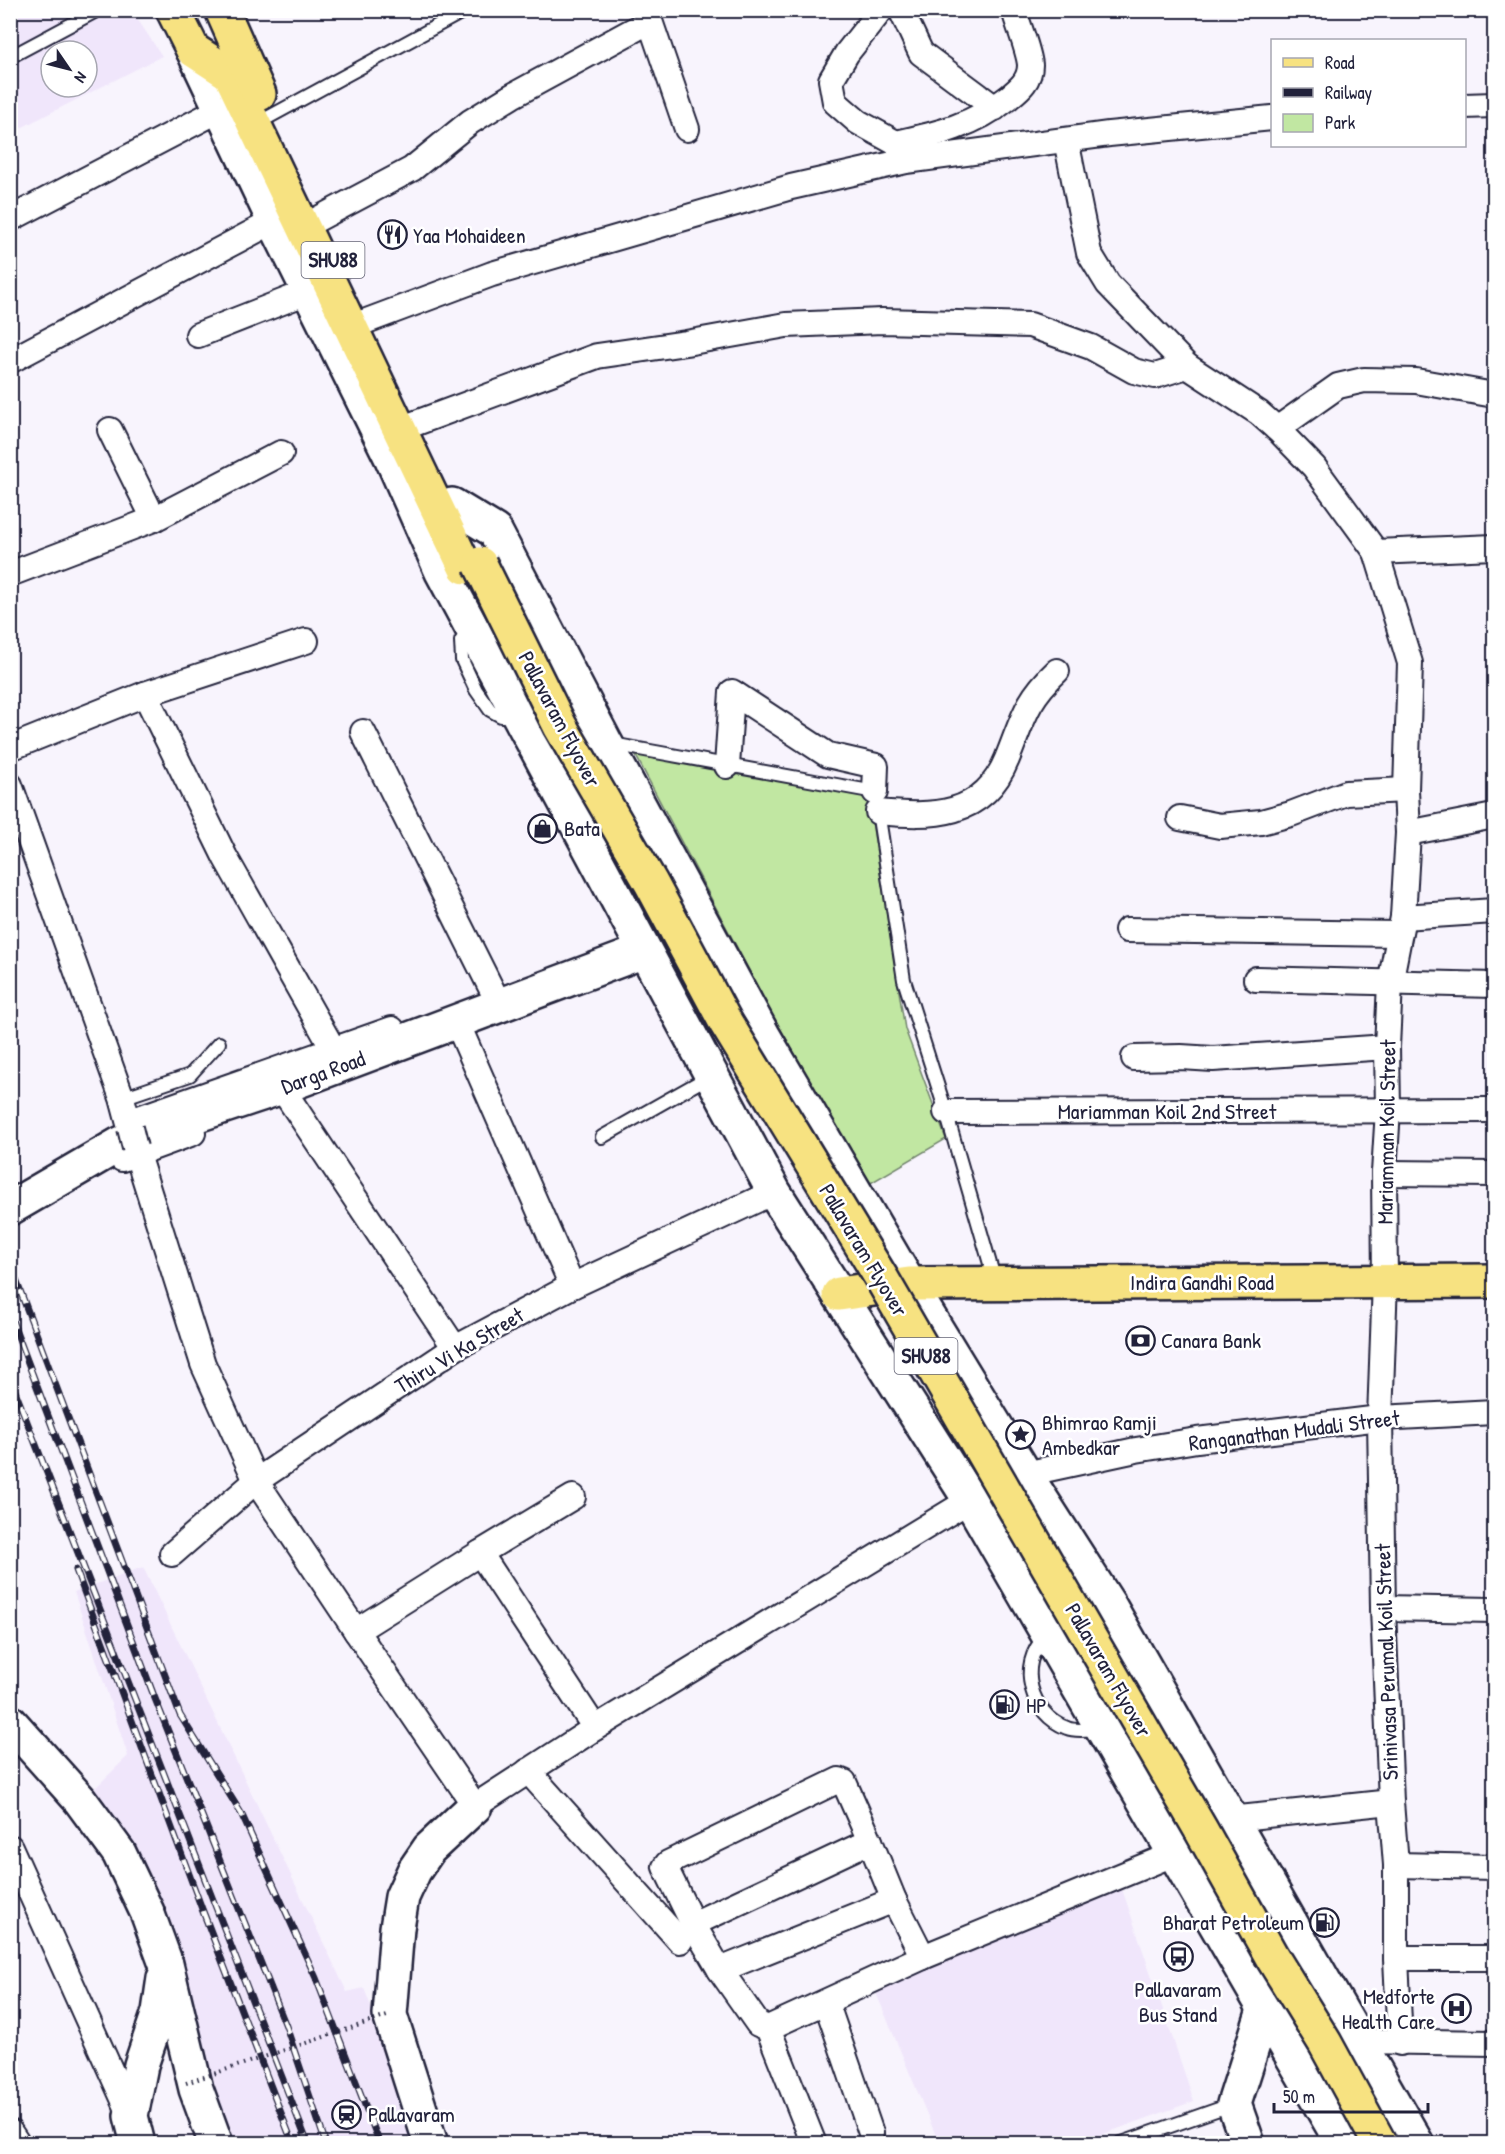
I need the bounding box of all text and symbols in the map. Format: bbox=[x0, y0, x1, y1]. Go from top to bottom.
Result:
north arrow bbox=[39, 39, 99, 99]
legend bbox=[1271, 39, 1466, 147]
text: Road bbox=[1325, 50, 1355, 75]
text: N bbox=[70, 68, 93, 88]
text: Railway bbox=[1325, 80, 1372, 105]
text: Park bbox=[1325, 110, 1356, 135]
restaurant icon: Yaa Mohaideen bbox=[376, 219, 408, 251]
place label: Yaa Mohaideen bbox=[413, 220, 526, 250]
road number: SHU88 bbox=[302, 242, 364, 278]
street label: Pallavaram Flyover bbox=[512, 646, 609, 793]
shop icon: Bata bbox=[527, 812, 559, 844]
place label: Bata bbox=[564, 813, 600, 843]
street label: Mariamman Koil Street bbox=[1369, 1039, 1403, 1225]
street label: Darga Road bbox=[277, 1043, 369, 1101]
street label: Mariamman Koil 2nd Street bbox=[1058, 1096, 1277, 1126]
street label: Pallavaram Flyover bbox=[812, 1178, 916, 1323]
street label: Indira Gandhi Road bbox=[1130, 1267, 1274, 1297]
street label: Thiru Vi Ka Street bbox=[389, 1299, 529, 1400]
bank icon: Canara Bank bbox=[1124, 1324, 1156, 1356]
place label: Canara Bank bbox=[1161, 1325, 1261, 1355]
road number: SHU88 bbox=[894, 1338, 958, 1374]
street label: Ranganathan Mudali Street bbox=[1187, 1402, 1402, 1458]
place label: Bhimrao Ramji Ambedkar bbox=[1042, 1407, 1157, 1462]
place icon: Bhimrao Ramji Ambedkar bbox=[1005, 1419, 1037, 1451]
street label: Srinivasa Perumal Koil Street bbox=[1367, 1543, 1405, 1781]
street label: Pallavaram Flyover bbox=[1058, 1597, 1160, 1743]
fuel station icon: HP bbox=[989, 1689, 1021, 1721]
place label: HP bbox=[1026, 1690, 1047, 1720]
fuel station icon: Bharat Petroleum bbox=[1309, 1906, 1341, 1938]
place label: Bharat Petroleum bbox=[1163, 1907, 1304, 1937]
bus stop icon: Pallavaram Bus Stand bbox=[1162, 1941, 1194, 1973]
place label: Pallavaram Bus Stand bbox=[1135, 1974, 1221, 2029]
place label: Medforte Health Care bbox=[1342, 1981, 1435, 2036]
hospital icon: Medforte Health Care bbox=[1440, 1993, 1472, 2025]
scale bar bbox=[1274, 2076, 1428, 2114]
text: 50 m bbox=[1283, 2084, 1315, 2109]
station icon: Pallavaram bbox=[331, 2098, 363, 2130]
place label: Pallavaram bbox=[368, 2099, 455, 2129]

